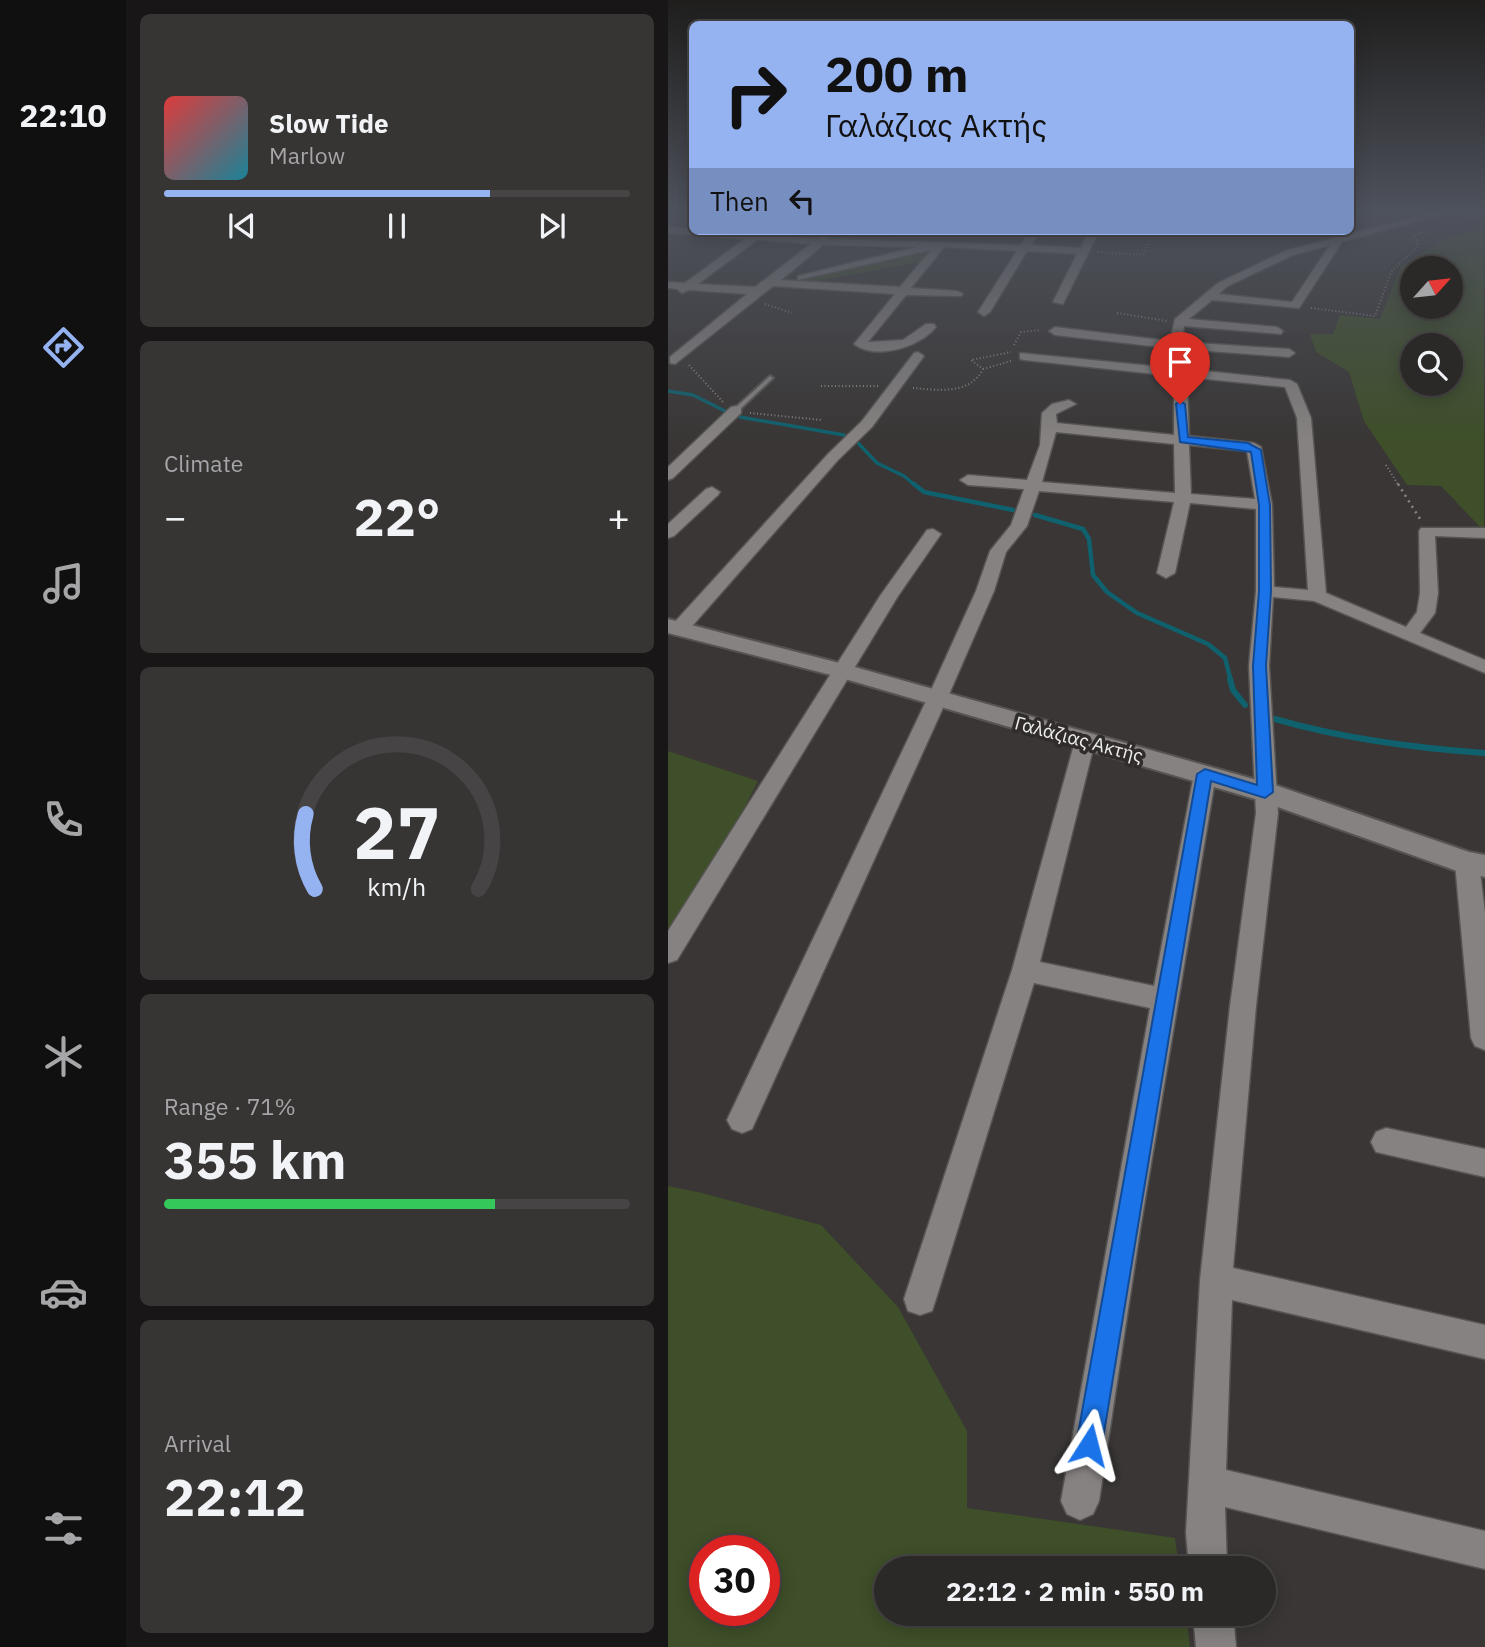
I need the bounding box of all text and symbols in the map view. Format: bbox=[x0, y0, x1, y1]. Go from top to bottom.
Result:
text: 200 m bbox=[825, 42, 969, 105]
icon: right bbox=[710, 49, 801, 140]
text: 22:10 bbox=[19, 94, 107, 136]
text: Γαλάζιας Ακτής bbox=[825, 104, 1047, 146]
text: Slow Tide bbox=[269, 106, 389, 140]
text: Marlow bbox=[269, 140, 345, 170]
icon: left bbox=[783, 182, 821, 220]
text: Then bbox=[710, 184, 769, 218]
icon: previous bbox=[223, 207, 261, 245]
icon: pause bbox=[378, 207, 416, 245]
icon: next bbox=[533, 207, 571, 245]
north arrow bbox=[1400, 256, 1462, 318]
map controls bbox=[1400, 256, 1463, 396]
icon: directions bbox=[39, 323, 88, 372]
pin bbox=[1150, 332, 1210, 404]
button: search bbox=[1400, 333, 1463, 396]
icon: arrive bbox=[1161, 343, 1199, 381]
text: Climate bbox=[164, 448, 243, 478]
text: 22° bbox=[354, 483, 440, 550]
text: − bbox=[164, 492, 187, 541]
text: + bbox=[607, 492, 630, 541]
icon: music bbox=[39, 559, 88, 608]
street label: Γαλάζιας Ακτής bbox=[1012, 710, 1146, 768]
text: 27 bbox=[353, 785, 441, 880]
icon: phone bbox=[39, 795, 88, 844]
text: km/h bbox=[368, 870, 426, 903]
icon: climate bbox=[39, 1032, 88, 1081]
text: Range · 71% bbox=[164, 1091, 296, 1121]
text: 355 km bbox=[164, 1126, 346, 1193]
icon: car bbox=[39, 1268, 88, 1317]
position arrow bbox=[1052, 1408, 1126, 1482]
text: Arrival bbox=[164, 1428, 231, 1458]
text: 22:12 bbox=[164, 1463, 306, 1530]
icon: filters bbox=[39, 1504, 88, 1553]
speed limit sign: 30 bbox=[689, 1535, 780, 1626]
text: 22:12 · 2 min · 550 m bbox=[946, 1574, 1204, 1608]

